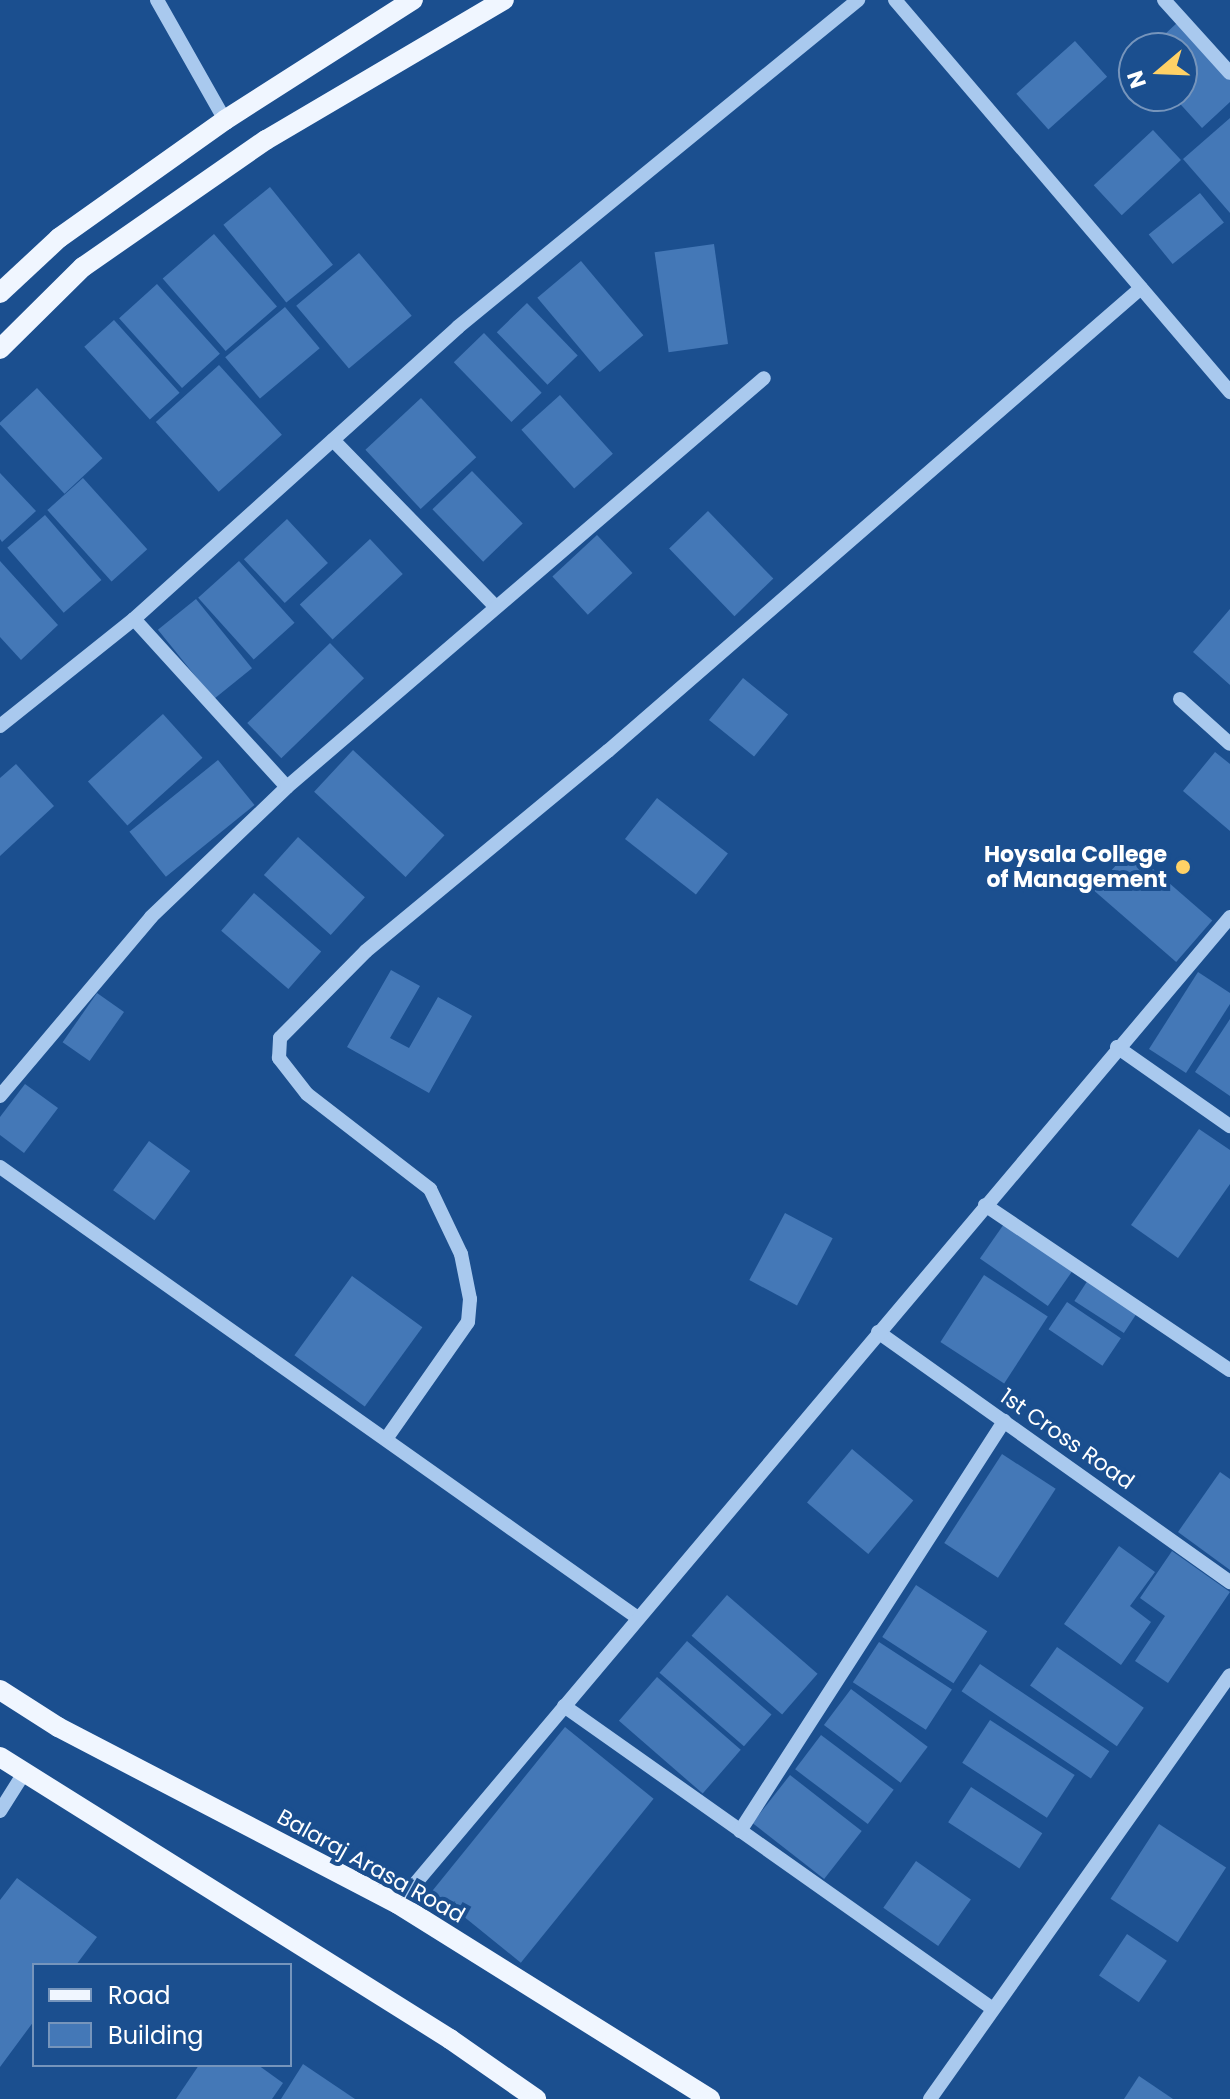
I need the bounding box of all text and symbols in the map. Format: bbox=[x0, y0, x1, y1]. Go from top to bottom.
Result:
north arrow bbox=[1118, 32, 1198, 112]
text: N bbox=[1119, 66, 1154, 92]
place label: Hoysala College of Management bbox=[984, 841, 1167, 892]
marker: Hoysala College of Management bbox=[1174, 858, 1192, 876]
street label: 1st Cross Road bbox=[995, 1383, 1139, 1495]
street label: Balaraj Arasa Road bbox=[273, 1803, 469, 1929]
legend bbox=[32, 1963, 292, 2067]
text: Road bbox=[108, 1979, 170, 2012]
text: Building bbox=[108, 2019, 204, 2052]

